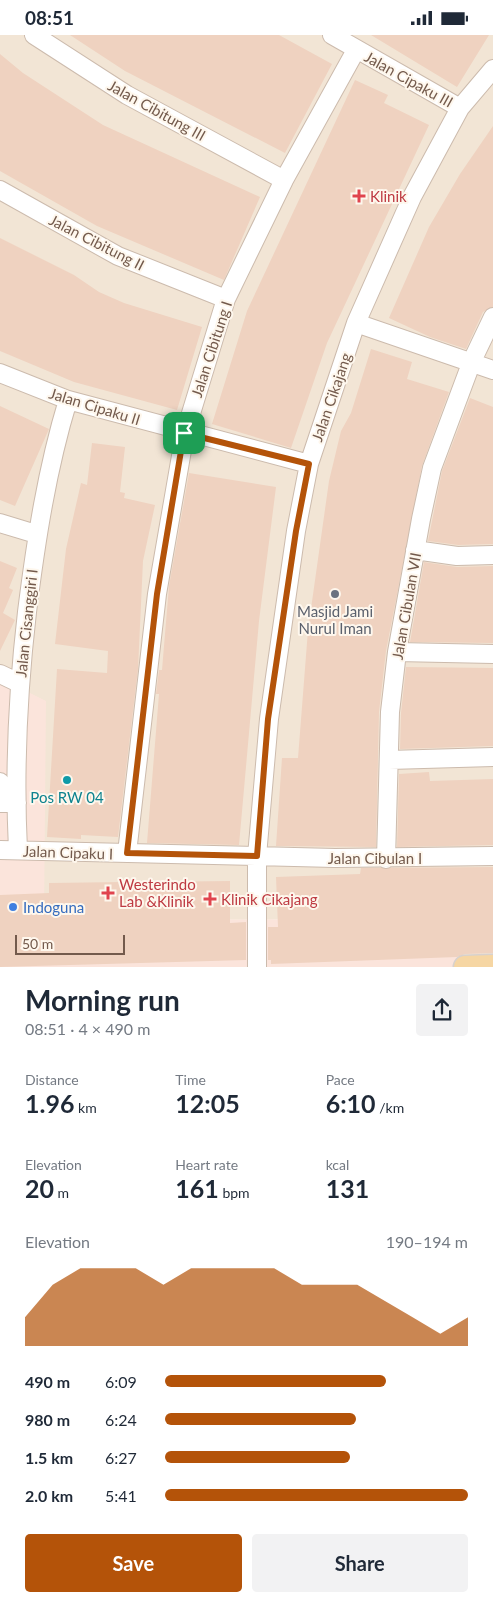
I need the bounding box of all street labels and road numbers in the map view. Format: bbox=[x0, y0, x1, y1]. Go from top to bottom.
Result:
street label: Jalan Cipaku III bbox=[362, 47, 456, 111]
street label: Jalan Cibitung III bbox=[105, 76, 209, 144]
street label: Jalan Cibitung II bbox=[46, 210, 148, 274]
street label: Jalan Cibitung I bbox=[187, 299, 235, 399]
street label: Jalan Cikajang bbox=[307, 350, 355, 444]
street label: Jalan Cipaku II bbox=[47, 384, 143, 428]
street label: Jalan Cibulan VII bbox=[388, 551, 424, 661]
street label: Jalan Cisanggiri I bbox=[11, 568, 41, 678]
street label: Jalan Cipaku I bbox=[23, 841, 113, 863]
street label: Jalan Cibulan I bbox=[328, 849, 422, 867]

